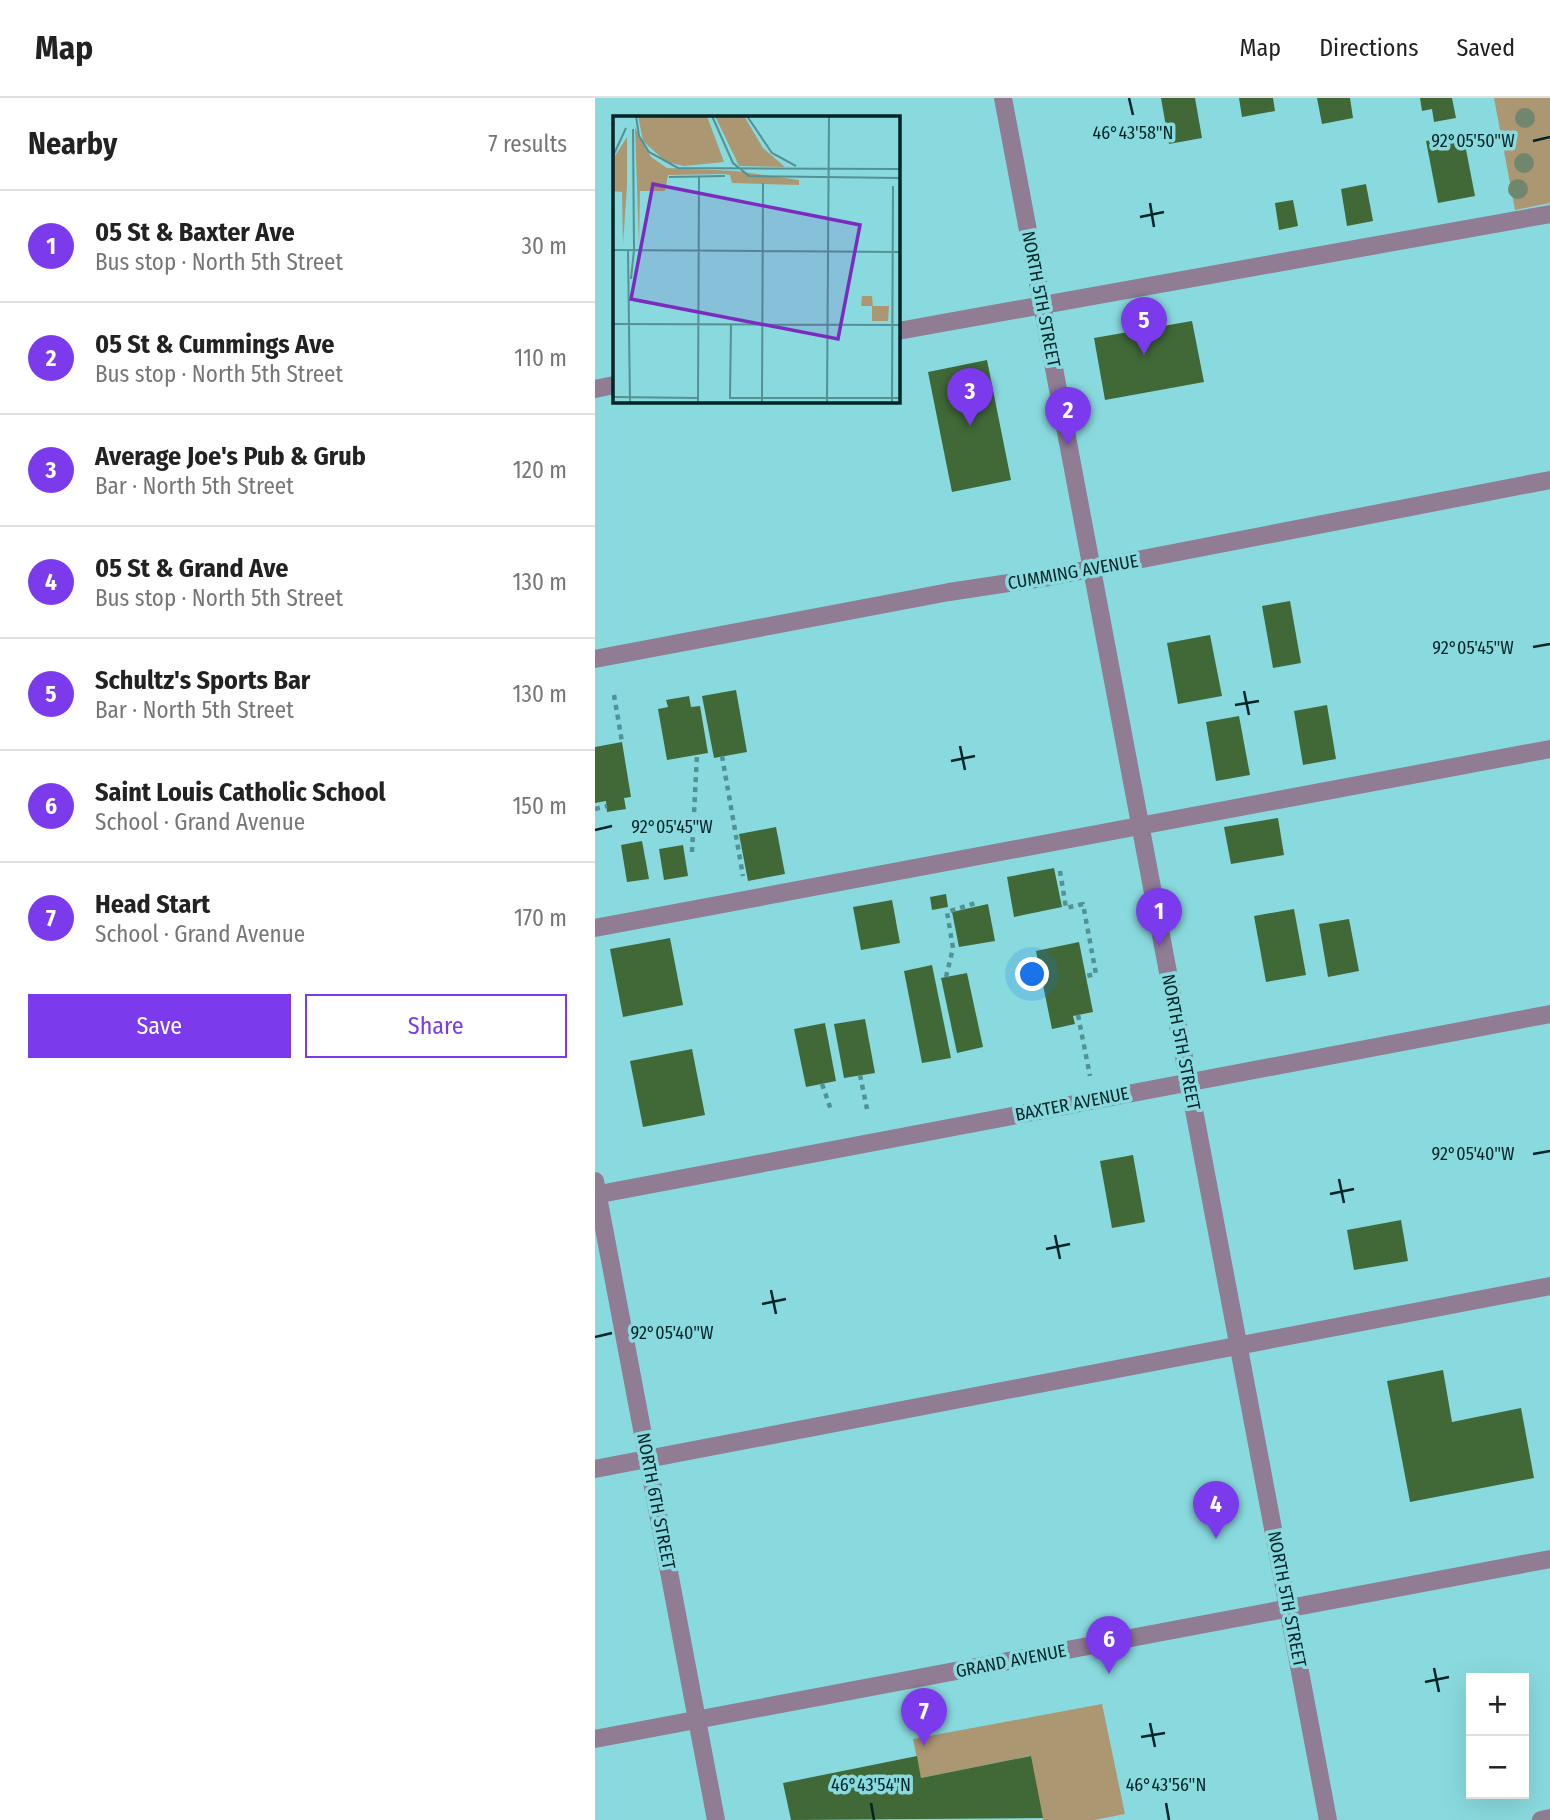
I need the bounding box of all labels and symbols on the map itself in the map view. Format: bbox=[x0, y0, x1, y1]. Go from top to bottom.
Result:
inset map bbox=[613, 116, 899, 402]
text: 46°43'58"N bbox=[1093, 122, 1173, 144]
text: 92°05'50"W bbox=[1431, 130, 1515, 152]
street label: NORTH 5TH STREET bbox=[1017, 229, 1065, 370]
pin: 5 bbox=[1121, 297, 1167, 355]
pin: 3 bbox=[947, 368, 993, 426]
pin: 2 bbox=[1045, 387, 1091, 445]
street label: CUMMING AVENUE bbox=[1006, 550, 1140, 594]
text: 92°05'45"W bbox=[1432, 637, 1514, 659]
text: 92°05'45"W bbox=[631, 816, 713, 838]
pin: 1 bbox=[1136, 888, 1182, 946]
your location bbox=[1015, 957, 1049, 991]
street label: NORTH 5TH STREET bbox=[1157, 972, 1205, 1113]
street label: BAXTER AVENUE bbox=[1013, 1082, 1131, 1126]
text: 92°05'40"W bbox=[1431, 1143, 1515, 1165]
text: 92°05'40"W bbox=[630, 1322, 714, 1344]
street label: NORTH 6TH STREET bbox=[632, 1431, 680, 1572]
pin: 4 bbox=[1193, 1481, 1239, 1539]
street label: NORTH 5TH STREET bbox=[1263, 1529, 1311, 1670]
pin: 6 bbox=[1086, 1616, 1132, 1674]
street label: GRAND AVENUE bbox=[954, 1640, 1068, 1682]
pin: 7 bbox=[901, 1688, 947, 1746]
text: 46°43'54"N bbox=[831, 1774, 911, 1796]
text: 46°43'56"N bbox=[1126, 1774, 1206, 1796]

